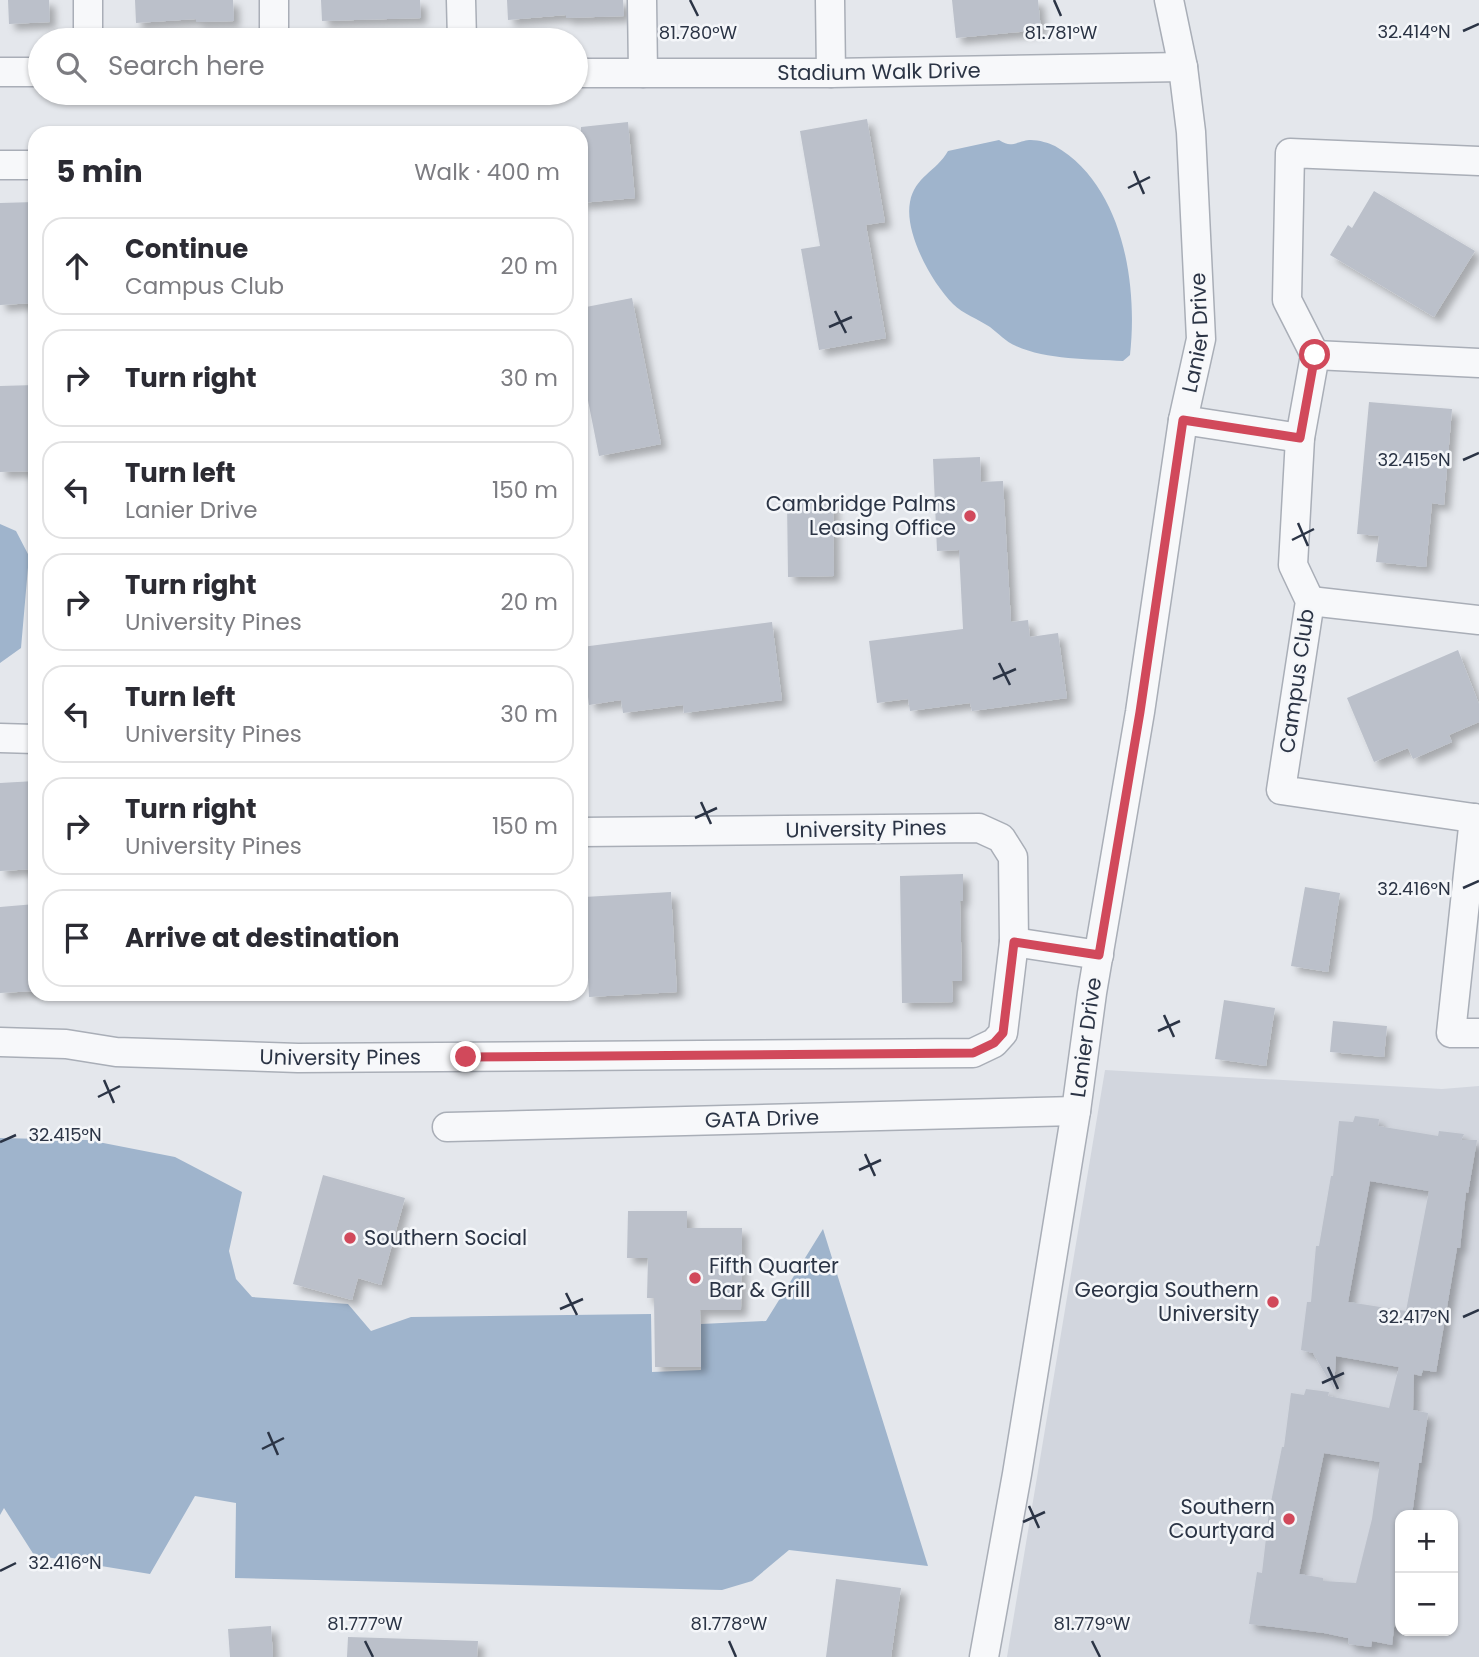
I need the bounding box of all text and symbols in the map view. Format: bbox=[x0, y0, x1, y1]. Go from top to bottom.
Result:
text: 32.414°N bbox=[1377, 19, 1451, 44]
text: 81.780°W bbox=[659, 20, 738, 45]
text: 81.781°W bbox=[1025, 20, 1098, 45]
search box bbox=[28, 28, 588, 105]
icon: search bbox=[52, 48, 90, 86]
text: Search here bbox=[108, 48, 265, 84]
street label: Stadium Walk Drive bbox=[777, 55, 981, 87]
text: 5 min bbox=[56, 150, 143, 193]
text: Walk · 400 m bbox=[414, 156, 560, 188]
text: Continue bbox=[125, 231, 248, 267]
icon: ahead bbox=[58, 247, 96, 285]
text: 20 m bbox=[500, 250, 558, 282]
text: Campus Club bbox=[125, 270, 284, 302]
street label: Lanier Drive bbox=[1175, 272, 1215, 395]
route start bbox=[1299, 339, 1330, 370]
icon: right bbox=[58, 359, 96, 397]
text: Turn right bbox=[125, 360, 257, 396]
text: 30 m bbox=[500, 362, 558, 394]
text: 32.415°N bbox=[1377, 447, 1451, 472]
text: Turn left bbox=[125, 455, 236, 491]
icon: left bbox=[58, 471, 96, 509]
text: 150 m bbox=[492, 474, 558, 506]
place label: Cambridge Palms Leasing Office bbox=[766, 489, 956, 542]
text: Lanier Drive bbox=[125, 494, 258, 526]
marker: Cambridge Palms Leasing Office bbox=[962, 508, 978, 524]
text: Turn right bbox=[125, 567, 257, 603]
icon: right bbox=[58, 583, 96, 621]
text: 20 m bbox=[500, 586, 558, 618]
text: University Pines bbox=[125, 606, 302, 638]
street label: Campus Club bbox=[1272, 607, 1321, 755]
text: Turn left bbox=[125, 679, 236, 715]
icon: left bbox=[58, 695, 96, 733]
text: 30 m bbox=[500, 698, 558, 730]
text: University Pines bbox=[125, 718, 302, 750]
text: Turn right bbox=[125, 791, 257, 827]
icon: right bbox=[58, 807, 96, 845]
text: 150 m bbox=[492, 810, 558, 842]
street label: University Pines bbox=[785, 813, 947, 844]
text: University Pines bbox=[125, 830, 302, 862]
text: 32.416°N bbox=[1377, 876, 1451, 901]
icon: arrive bbox=[58, 919, 96, 957]
text: Arrive at destination bbox=[125, 920, 400, 956]
street label: Lanier Drive bbox=[1063, 975, 1108, 1099]
route end bbox=[450, 1041, 481, 1072]
street label: University Pines bbox=[259, 1042, 421, 1072]
street label: GATA Drive bbox=[704, 1103, 819, 1134]
text: 32.415°N bbox=[28, 1122, 102, 1147]
place label: Southern Social bbox=[364, 1223, 527, 1252]
marker: Southern Social bbox=[342, 1230, 358, 1246]
place label: Fifth Quarter Bar & Grill bbox=[709, 1251, 839, 1304]
marker: Fifth Quarter Bar & Grill bbox=[687, 1270, 703, 1286]
place label: Georgia Southern University bbox=[1075, 1275, 1259, 1328]
marker: Georgia Southern University bbox=[1265, 1294, 1281, 1310]
text: 32.417°N bbox=[1378, 1304, 1450, 1329]
place label: Southern Courtyard bbox=[1168, 1492, 1275, 1545]
map controls bbox=[1395, 1510, 1458, 1636]
button: + bbox=[1395, 1510, 1458, 1573]
marker: Southern Courtyard bbox=[1281, 1511, 1297, 1527]
text: 32.416°N bbox=[28, 1550, 102, 1575]
button: − bbox=[1395, 1573, 1458, 1636]
text: 81.777°W bbox=[327, 1611, 403, 1636]
text: 81.778°W bbox=[691, 1611, 768, 1636]
text: 81.779°W bbox=[1054, 1611, 1131, 1636]

